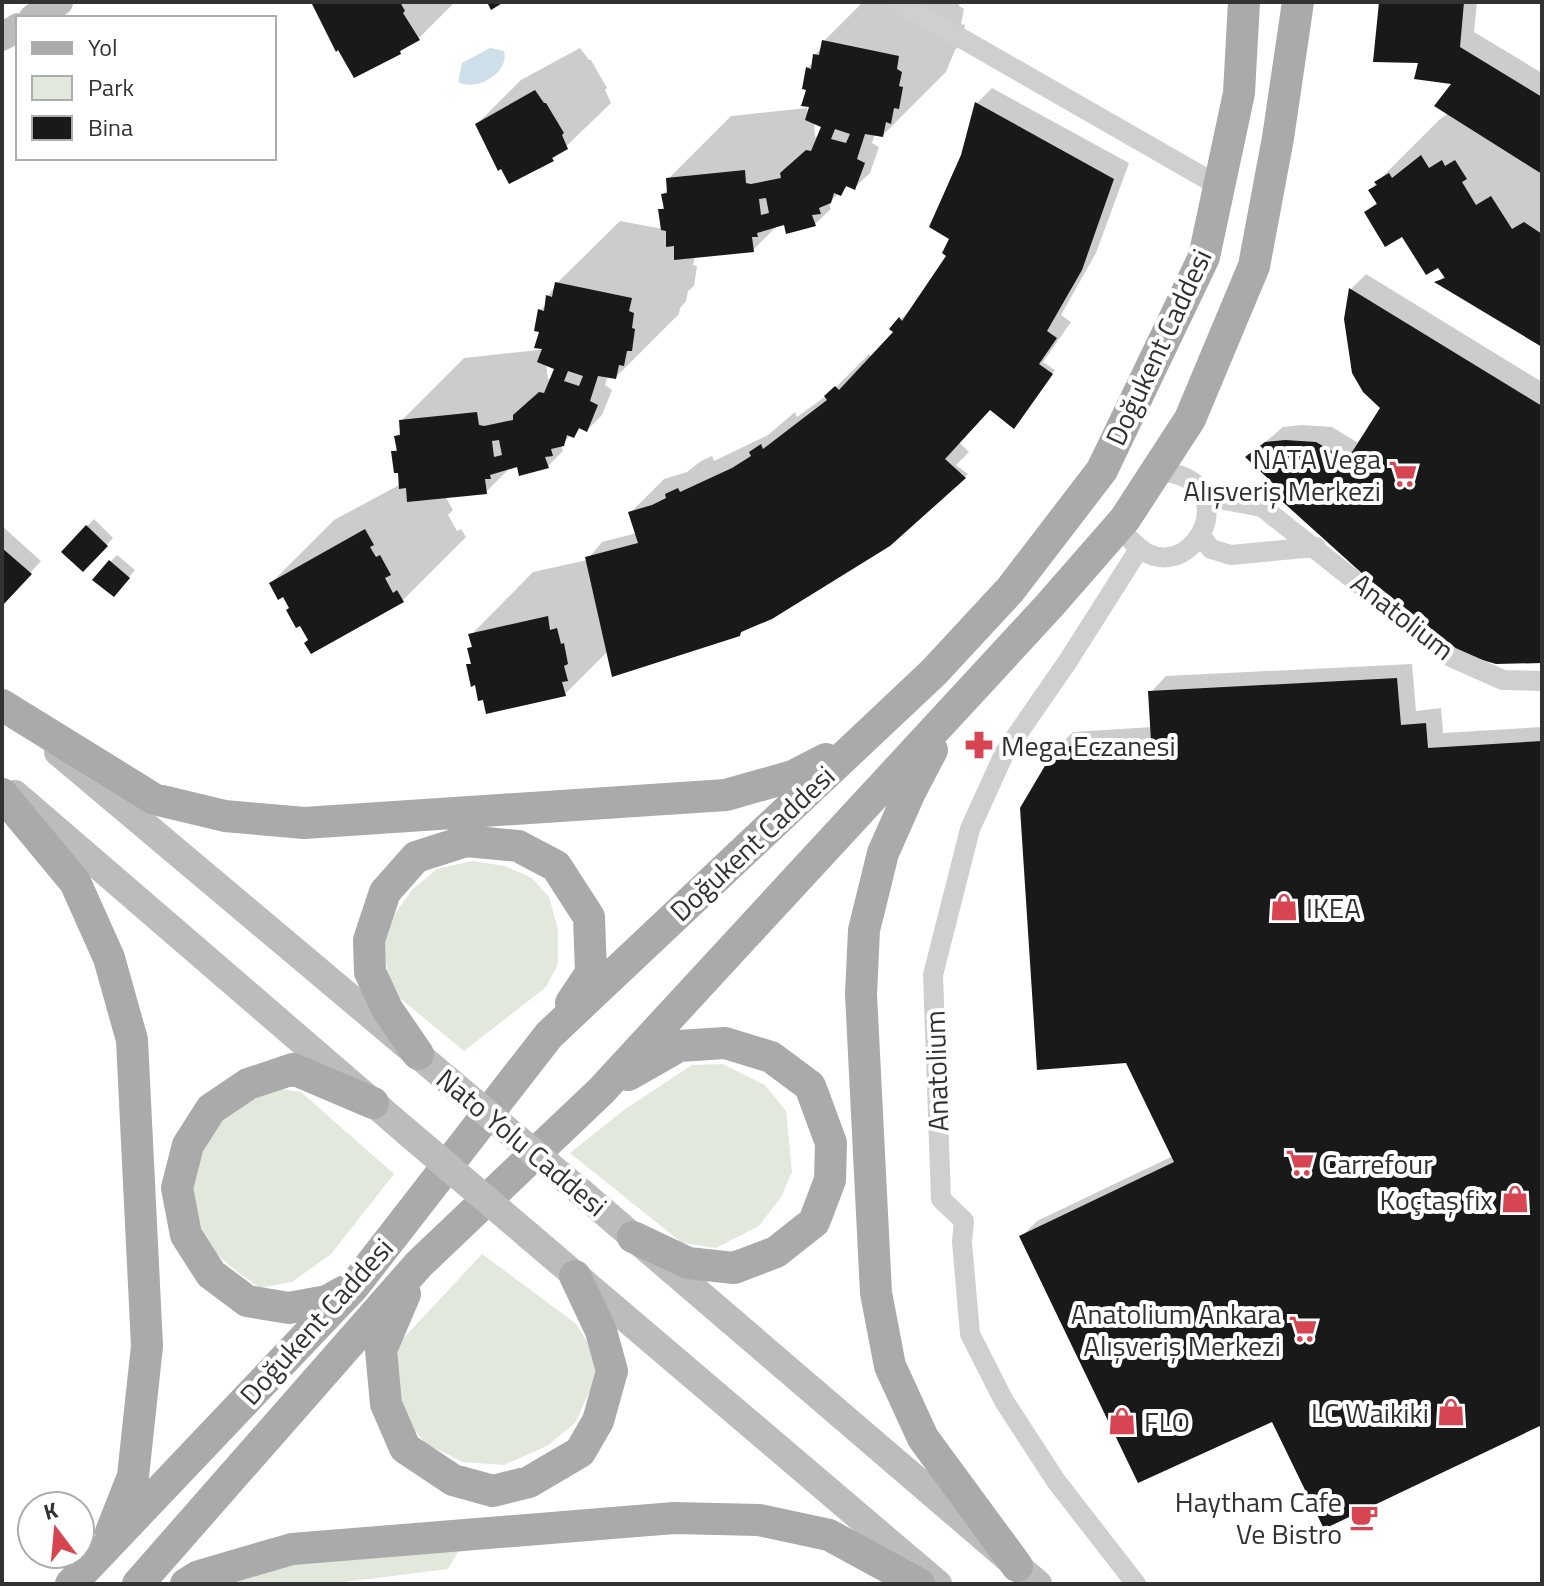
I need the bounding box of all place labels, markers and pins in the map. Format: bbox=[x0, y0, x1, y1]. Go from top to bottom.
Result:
place label: NATA Vega Alışveriş Merkezi bbox=[1183, 437, 1381, 512]
supermarket icon: NATA Vega Alışveriş Merkezi bbox=[1388, 459, 1418, 489]
place label: Mega Eczanesi bbox=[1001, 724, 1176, 767]
pharmacy icon: Mega Eczanesi bbox=[964, 730, 994, 760]
place label: IKEA bbox=[1306, 886, 1361, 929]
shop icon: IKEA bbox=[1269, 892, 1299, 922]
place label: Carrefour bbox=[1322, 1142, 1433, 1185]
supermarket icon: Carrefour bbox=[1285, 1148, 1315, 1178]
place label: Koçtaş fix bbox=[1379, 1178, 1493, 1221]
shop icon: Koçtaş fix bbox=[1500, 1184, 1530, 1214]
place label: Anatolium Ankara Alışveriş Merkezi bbox=[1071, 1292, 1281, 1367]
supermarket icon: Anatolium Ankara Alışveriş Merkezi bbox=[1288, 1314, 1318, 1344]
place label: LC Waikiki bbox=[1311, 1391, 1429, 1434]
shop icon: LC Waikiki bbox=[1436, 1397, 1466, 1427]
place label: FLO bbox=[1144, 1400, 1190, 1443]
shop icon: FLO bbox=[1107, 1406, 1137, 1436]
place label: Haytham Cafe Ve Bistro bbox=[1175, 1480, 1342, 1555]
cafe icon: Haytham Cafe Ve Bistro bbox=[1349, 1502, 1379, 1532]

